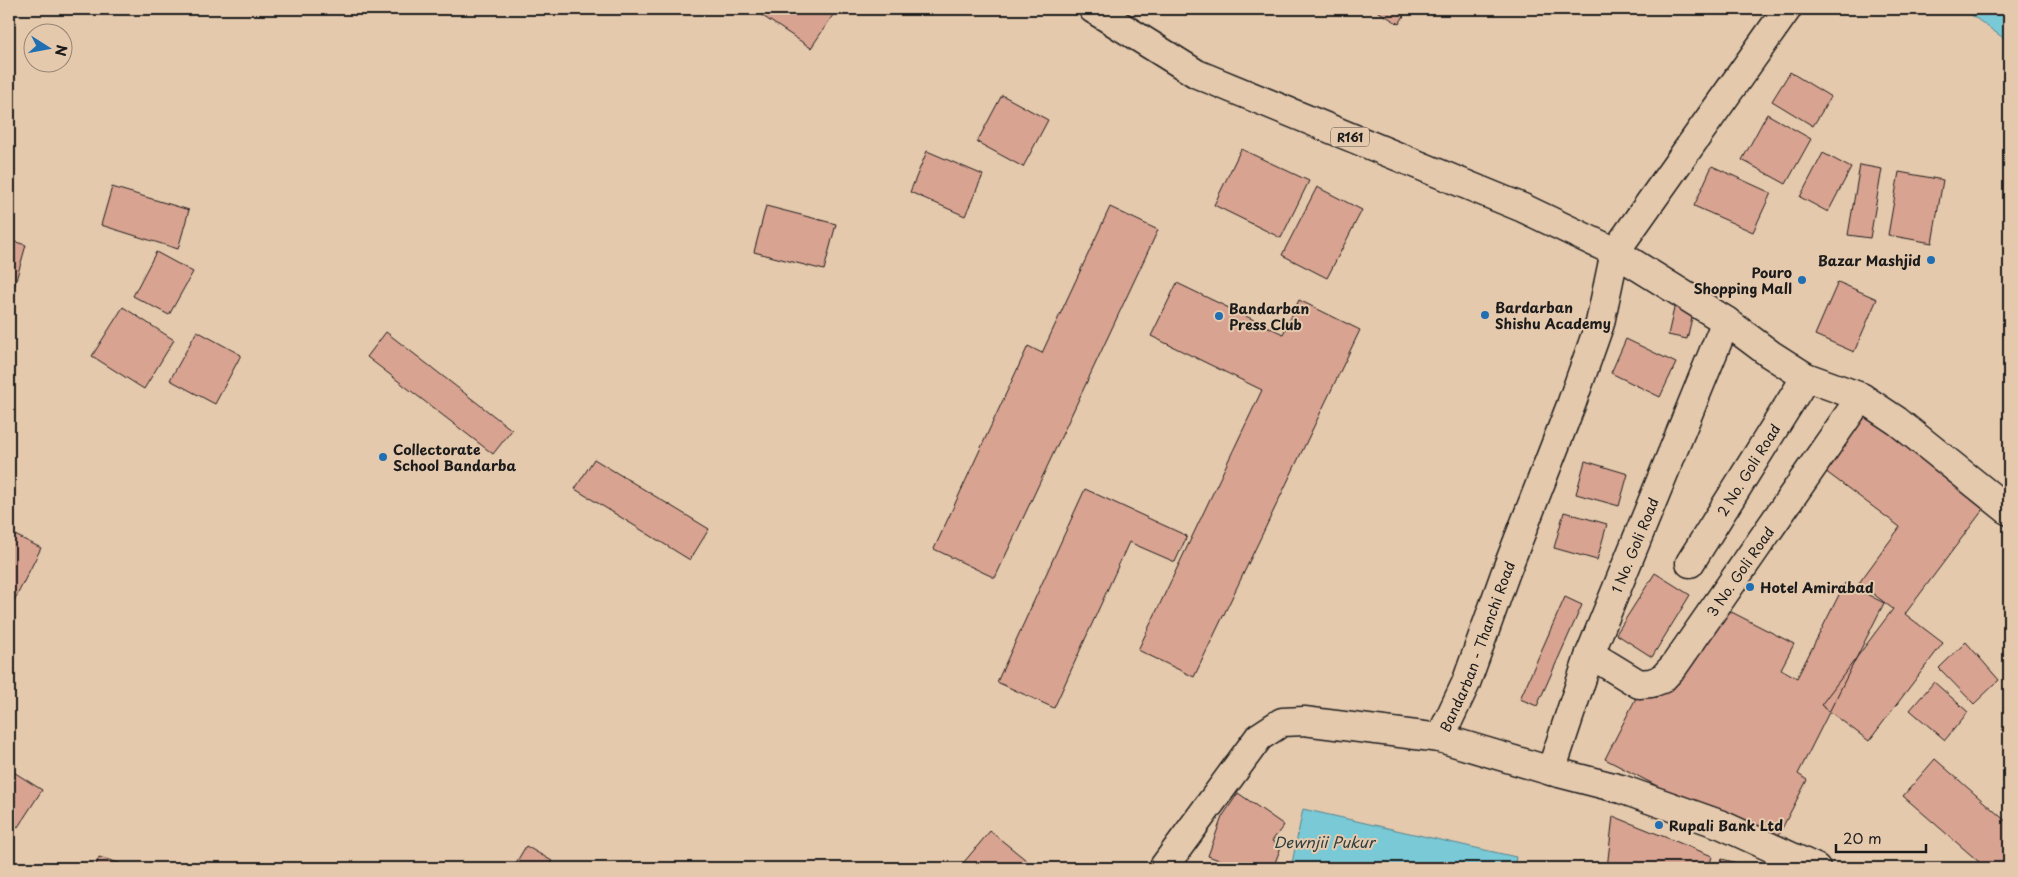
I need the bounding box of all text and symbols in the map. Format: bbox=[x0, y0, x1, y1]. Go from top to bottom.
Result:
north arrow bbox=[22, 22, 72, 72]
text: N bbox=[50, 43, 73, 58]
road number: R161 bbox=[1331, 128, 1369, 146]
place label: Bazar Mashjid bbox=[1818, 250, 1921, 271]
marker: Bazar Mashjid bbox=[1925, 254, 1937, 266]
place label: Pouro Shopping Mall bbox=[1693, 262, 1792, 299]
marker: Pouro Shopping Mall bbox=[1796, 274, 1808, 286]
place label: Bardarban Shishu Academy bbox=[1495, 297, 1611, 334]
place label: Bandarban Press Club bbox=[1229, 298, 1309, 335]
marker: Bardarban Shishu Academy bbox=[1479, 309, 1491, 321]
marker: Bandarban Press Club bbox=[1213, 310, 1225, 322]
street label: 2 No. Goli Road bbox=[1711, 420, 1785, 520]
place label: Collectorate School Bandarba bbox=[393, 439, 517, 476]
marker: Collectorate School Bandarba bbox=[377, 451, 389, 463]
street label: 1 No. Goli Road bbox=[1606, 494, 1663, 596]
street label: 3 No. Goli Road bbox=[1701, 522, 1779, 621]
street label: Bandarban - Thanchi Road bbox=[1434, 558, 1520, 735]
place label: Hotel Amirabad bbox=[1760, 577, 1874, 598]
marker: Hotel Amirabad bbox=[1744, 581, 1756, 593]
place label: Rupali Bank Ltd bbox=[1669, 815, 1783, 836]
marker: Rupali Bank Ltd bbox=[1653, 819, 1665, 831]
scale bar bbox=[1836, 822, 1926, 854]
text: 20 m bbox=[1843, 826, 1882, 849]
water label: Dewnjii Pukur bbox=[1274, 830, 1377, 853]

